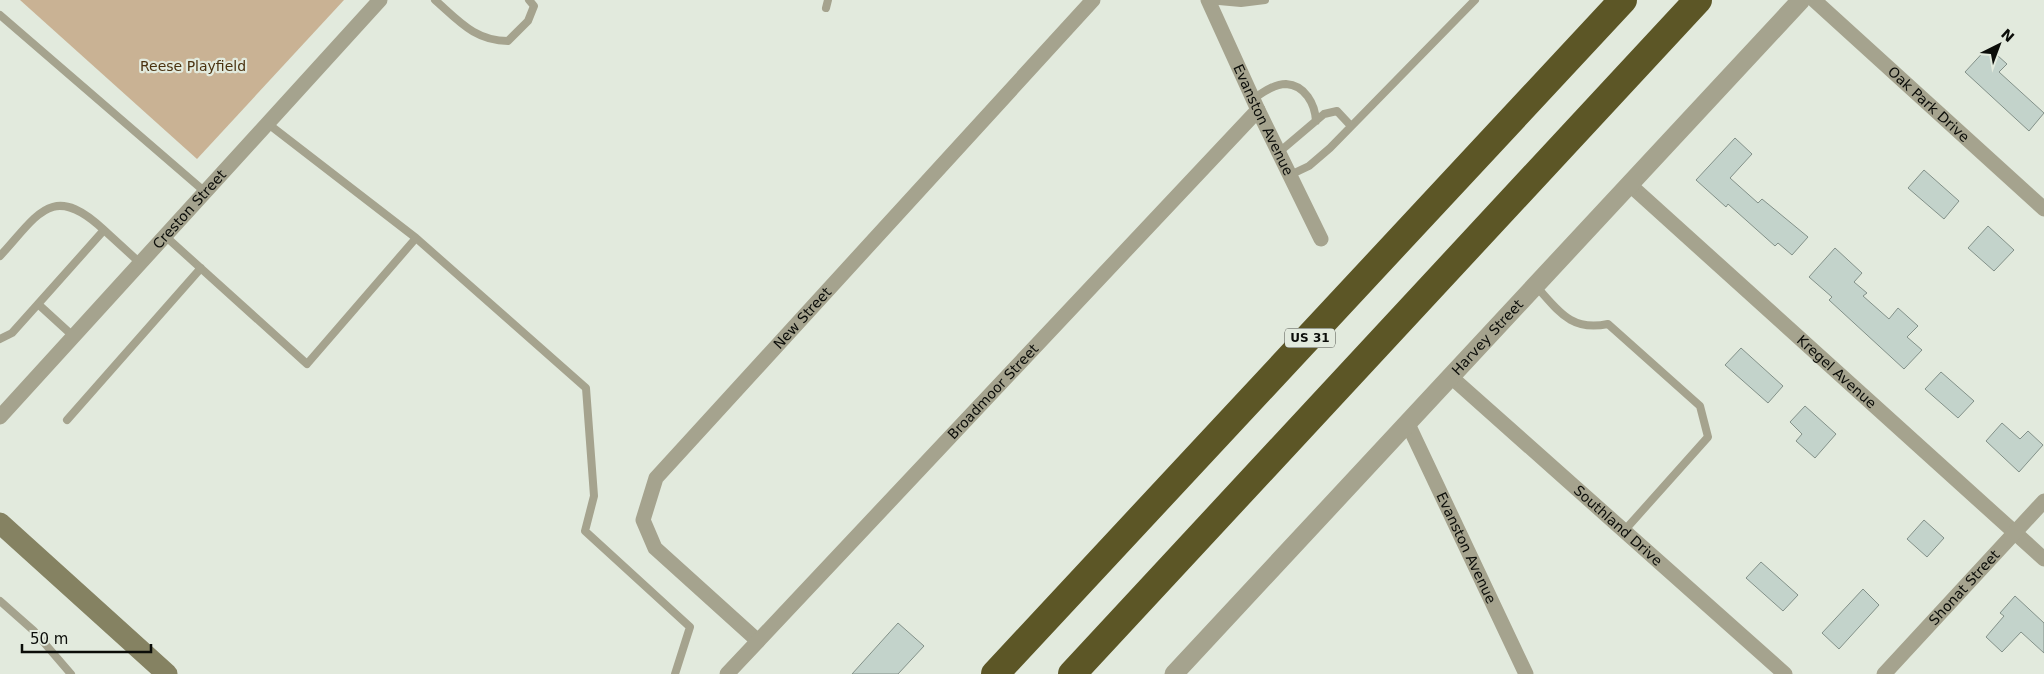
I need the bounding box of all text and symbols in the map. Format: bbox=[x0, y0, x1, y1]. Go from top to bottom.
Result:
north arrow bbox=[1974, 20, 2024, 70]
text: N bbox=[1998, 25, 2017, 45]
park label: Reese Playfield bbox=[140, 58, 246, 74]
street label: Evanston Avenue bbox=[1230, 62, 1297, 178]
street label: Oak Park Drive bbox=[1885, 63, 1973, 145]
street label: Creston Street bbox=[149, 166, 230, 252]
street label: New Street bbox=[770, 284, 835, 352]
street label: Harvey Street bbox=[1448, 296, 1527, 378]
road number: US 31 bbox=[1285, 328, 1335, 348]
street label: Kregel Avenue bbox=[1794, 332, 1880, 412]
street label: Broadmoor Street bbox=[944, 340, 1042, 442]
street label: Southland Drive bbox=[1571, 482, 1666, 569]
street label: Evanston Avenue bbox=[1433, 489, 1500, 606]
street label: Shonat Street bbox=[1926, 546, 2003, 628]
scale bar bbox=[22, 622, 151, 654]
text: 50 m bbox=[30, 630, 68, 648]

